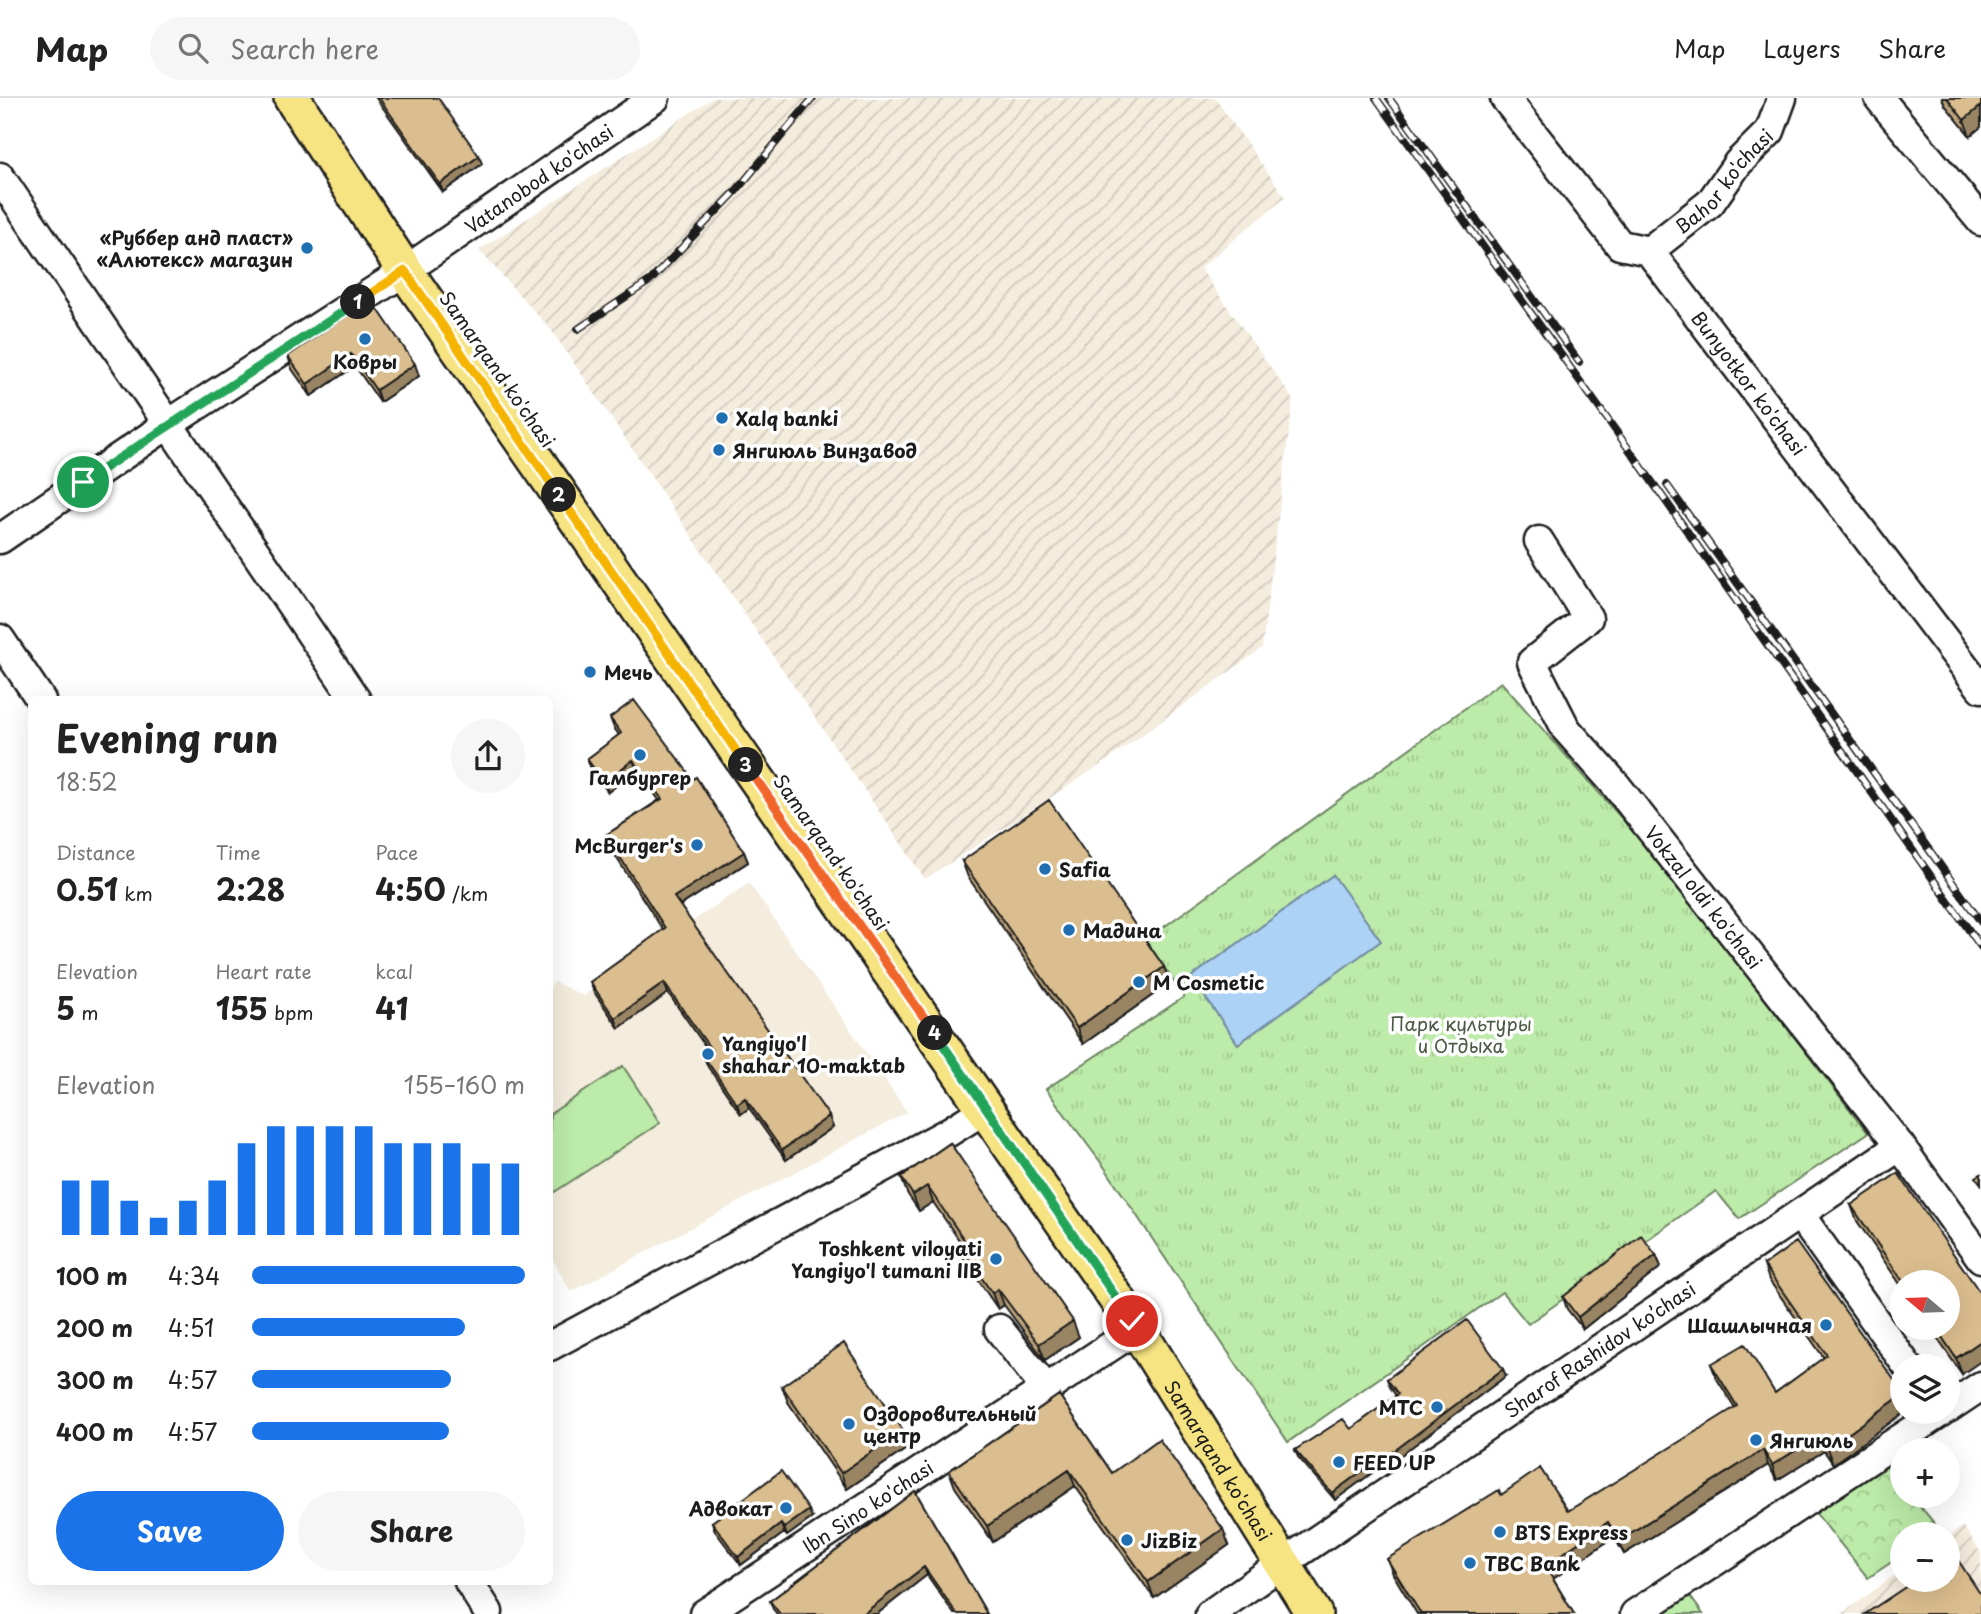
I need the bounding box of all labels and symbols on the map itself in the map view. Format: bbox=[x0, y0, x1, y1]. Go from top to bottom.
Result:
street label: Vatanobod ko'chasi bbox=[459, 117, 619, 240]
street label: Bahor ko'chasi bbox=[1668, 122, 1779, 240]
place label: «Руббер анд пласт» «Алютекс» магазин bbox=[96, 223, 293, 273]
marker: «Руббер анд пласт» «Алютекс» магазин bbox=[299, 240, 315, 256]
pin: 1 bbox=[340, 284, 376, 320]
street label: Samarqand ko'chasi bbox=[434, 285, 562, 453]
street label: Bunyotkor ko'chasi bbox=[1685, 305, 1813, 461]
marker: Ковры bbox=[357, 331, 373, 347]
place label: Ковры bbox=[333, 347, 397, 375]
place label: Xalq banki bbox=[736, 404, 839, 432]
marker: Xalq banki bbox=[714, 410, 730, 426]
place label: Янгиюль Винзавод bbox=[732, 436, 917, 464]
marker: Янгиюль Винзавод bbox=[711, 442, 727, 458]
pin bbox=[53, 452, 113, 512]
pin: 2 bbox=[542, 478, 576, 512]
place label: Мечь bbox=[604, 658, 653, 686]
marker: Мечь bbox=[582, 664, 598, 680]
marker: Гамбургер bbox=[632, 747, 648, 763]
pin: 3 bbox=[728, 748, 764, 782]
place label: Гамбургер bbox=[589, 763, 692, 791]
street label: Samarqand ko'chasi bbox=[768, 768, 896, 936]
street label: Vokzal oldi ko'chasi bbox=[1639, 819, 1769, 975]
place label: McBurger's bbox=[574, 831, 683, 859]
marker: McBurger's bbox=[689, 837, 705, 853]
place label: Safia bbox=[1059, 855, 1111, 883]
marker: Safia bbox=[1037, 861, 1053, 877]
place label: Мадина bbox=[1083, 916, 1162, 944]
marker: Мадина bbox=[1061, 922, 1077, 938]
place label: M Cosmetic bbox=[1153, 968, 1265, 996]
marker: M Cosmetic bbox=[1131, 974, 1147, 990]
park label: Парк культуры и Отдыха bbox=[1390, 1009, 1532, 1059]
pin: 4 bbox=[918, 1016, 953, 1051]
place label: Yangiyo'l shahar 10-maktab bbox=[722, 1029, 905, 1079]
marker: Yangiyo'l shahar 10-maktab bbox=[700, 1046, 716, 1062]
place label: Toshkent viloyati Yangiyo'l tumani IIB bbox=[791, 1234, 982, 1284]
marker: Toshkent viloyati Yangiyo'l tumani IIB bbox=[988, 1251, 1004, 1267]
north arrow bbox=[1890, 1270, 1960, 1340]
street label: Sharof Rashidov ko’chasi bbox=[1498, 1274, 1701, 1424]
pin bbox=[1102, 1291, 1162, 1351]
place label: Шашлычная bbox=[1687, 1311, 1812, 1339]
marker: Шашлычная bbox=[1818, 1317, 1834, 1333]
street label: Samarqand ko'chasi bbox=[1158, 1375, 1279, 1546]
place label: МТС bbox=[1379, 1393, 1423, 1421]
place label: Оздоровительный центр bbox=[863, 1399, 1037, 1449]
marker: МТС bbox=[1429, 1399, 1445, 1415]
marker: Оздоровительный центр bbox=[841, 1416, 857, 1432]
place label: Янгиюль bbox=[1769, 1426, 1853, 1454]
marker: Янгиюль bbox=[1748, 1432, 1764, 1448]
place label: FEED UP bbox=[1353, 1448, 1435, 1476]
street label: Ibn Sino ko'chasi bbox=[797, 1453, 939, 1560]
marker: FEED UP bbox=[1331, 1454, 1347, 1470]
place label: Адвокат bbox=[688, 1494, 773, 1522]
marker: Адвокат bbox=[778, 1500, 794, 1516]
place label: BTS Express bbox=[1514, 1518, 1628, 1546]
marker: BTS Express bbox=[1492, 1524, 1508, 1540]
place label: JizBiz bbox=[1141, 1526, 1197, 1554]
marker: JizBiz bbox=[1119, 1532, 1135, 1548]
place label: TBC Bank bbox=[1484, 1549, 1581, 1577]
marker: TBC Bank bbox=[1462, 1555, 1478, 1571]

